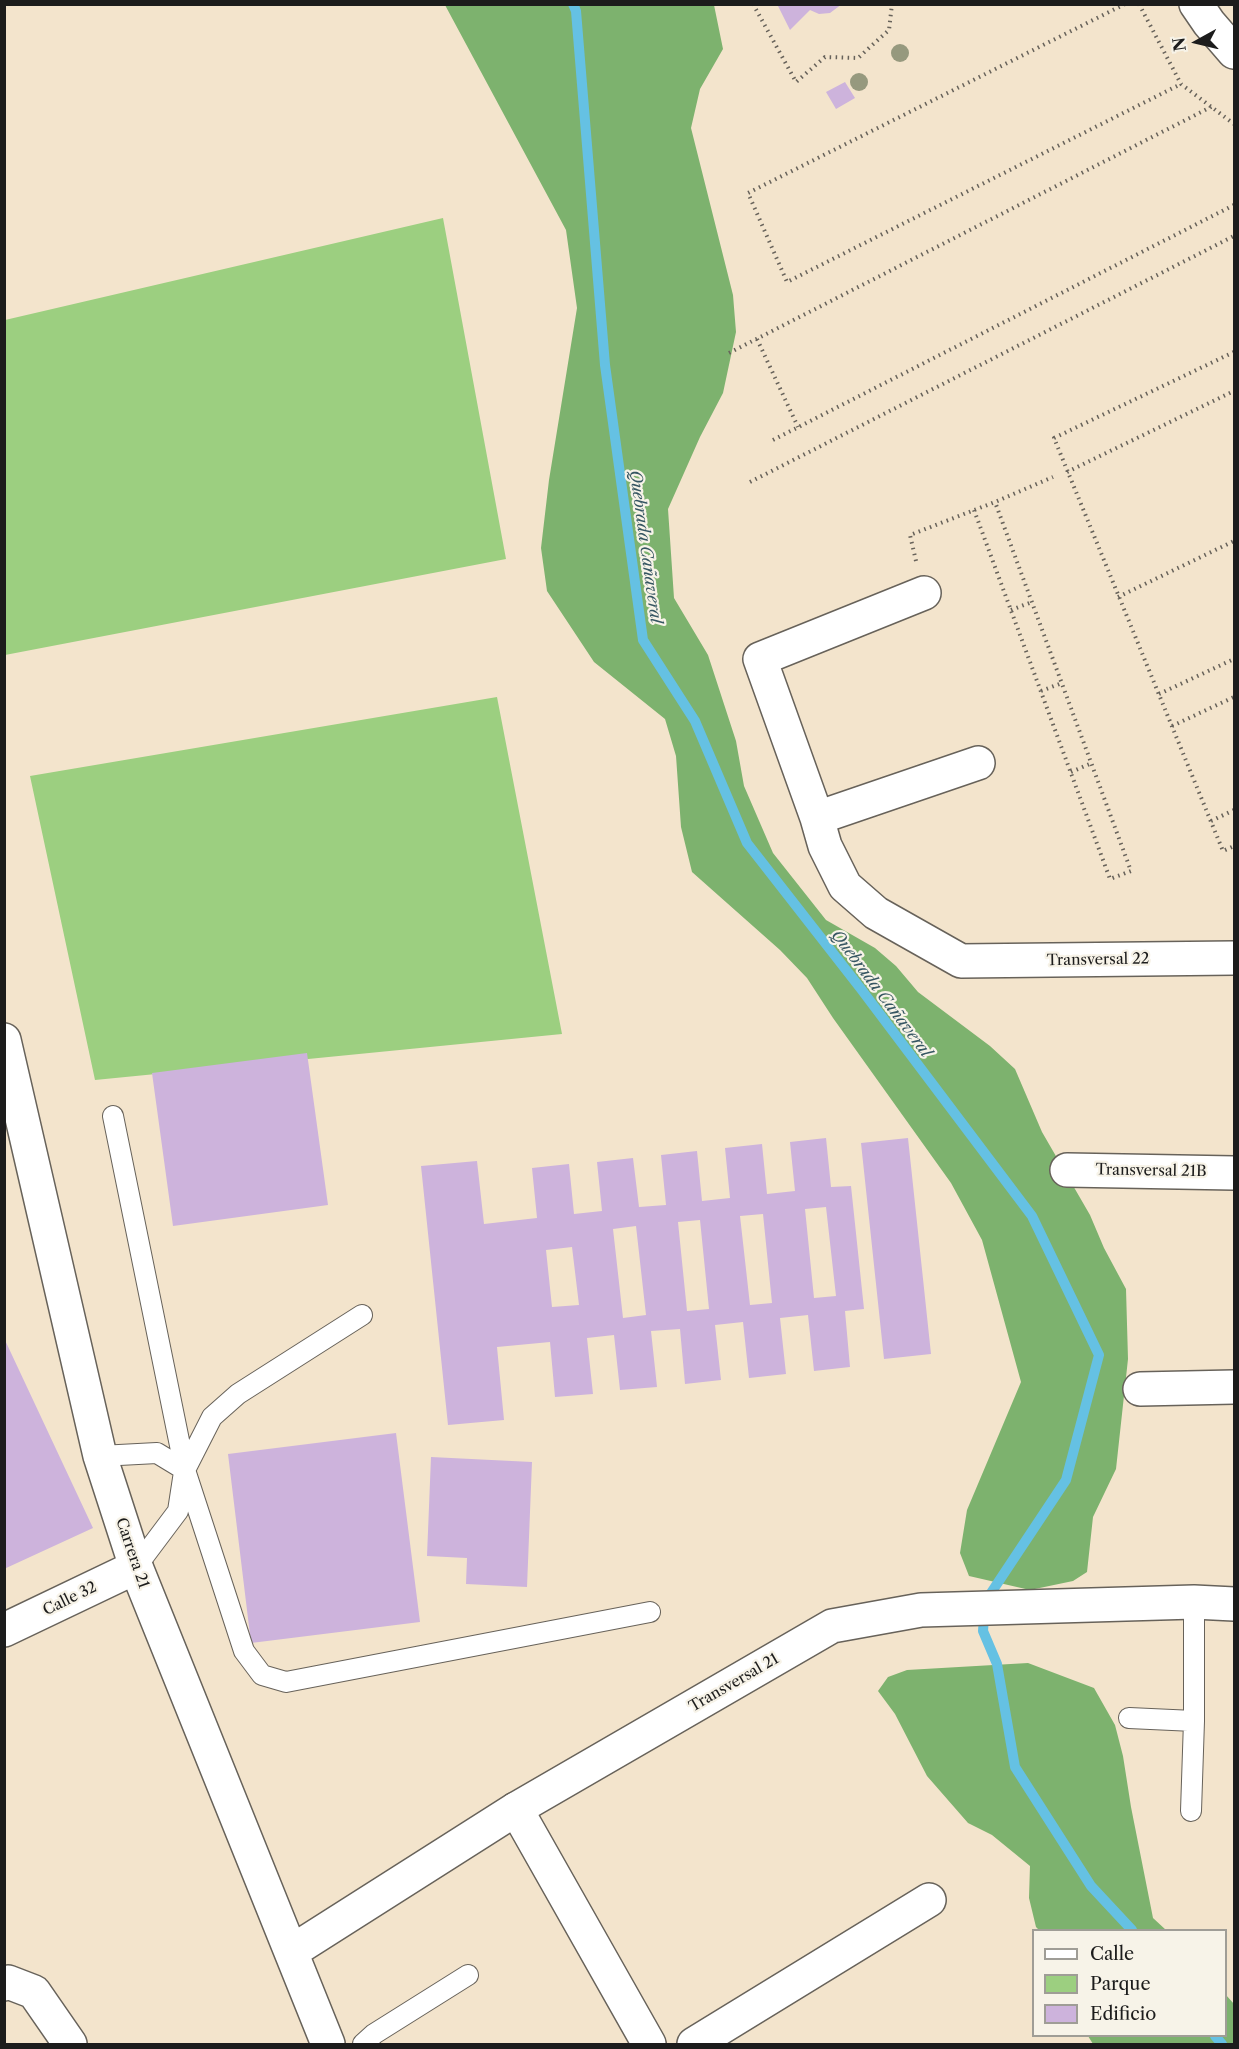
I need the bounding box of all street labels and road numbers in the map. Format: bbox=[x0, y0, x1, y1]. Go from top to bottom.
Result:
street label: Transversal 22 bbox=[1046, 950, 1150, 970]
street label: Transversal 21B bbox=[1095, 1161, 1207, 1181]
street label: Carrera 21 bbox=[112, 1515, 152, 1591]
street label: Calle 32 bbox=[40, 1578, 100, 1620]
street label: Transversal 21 bbox=[686, 1650, 782, 1716]

